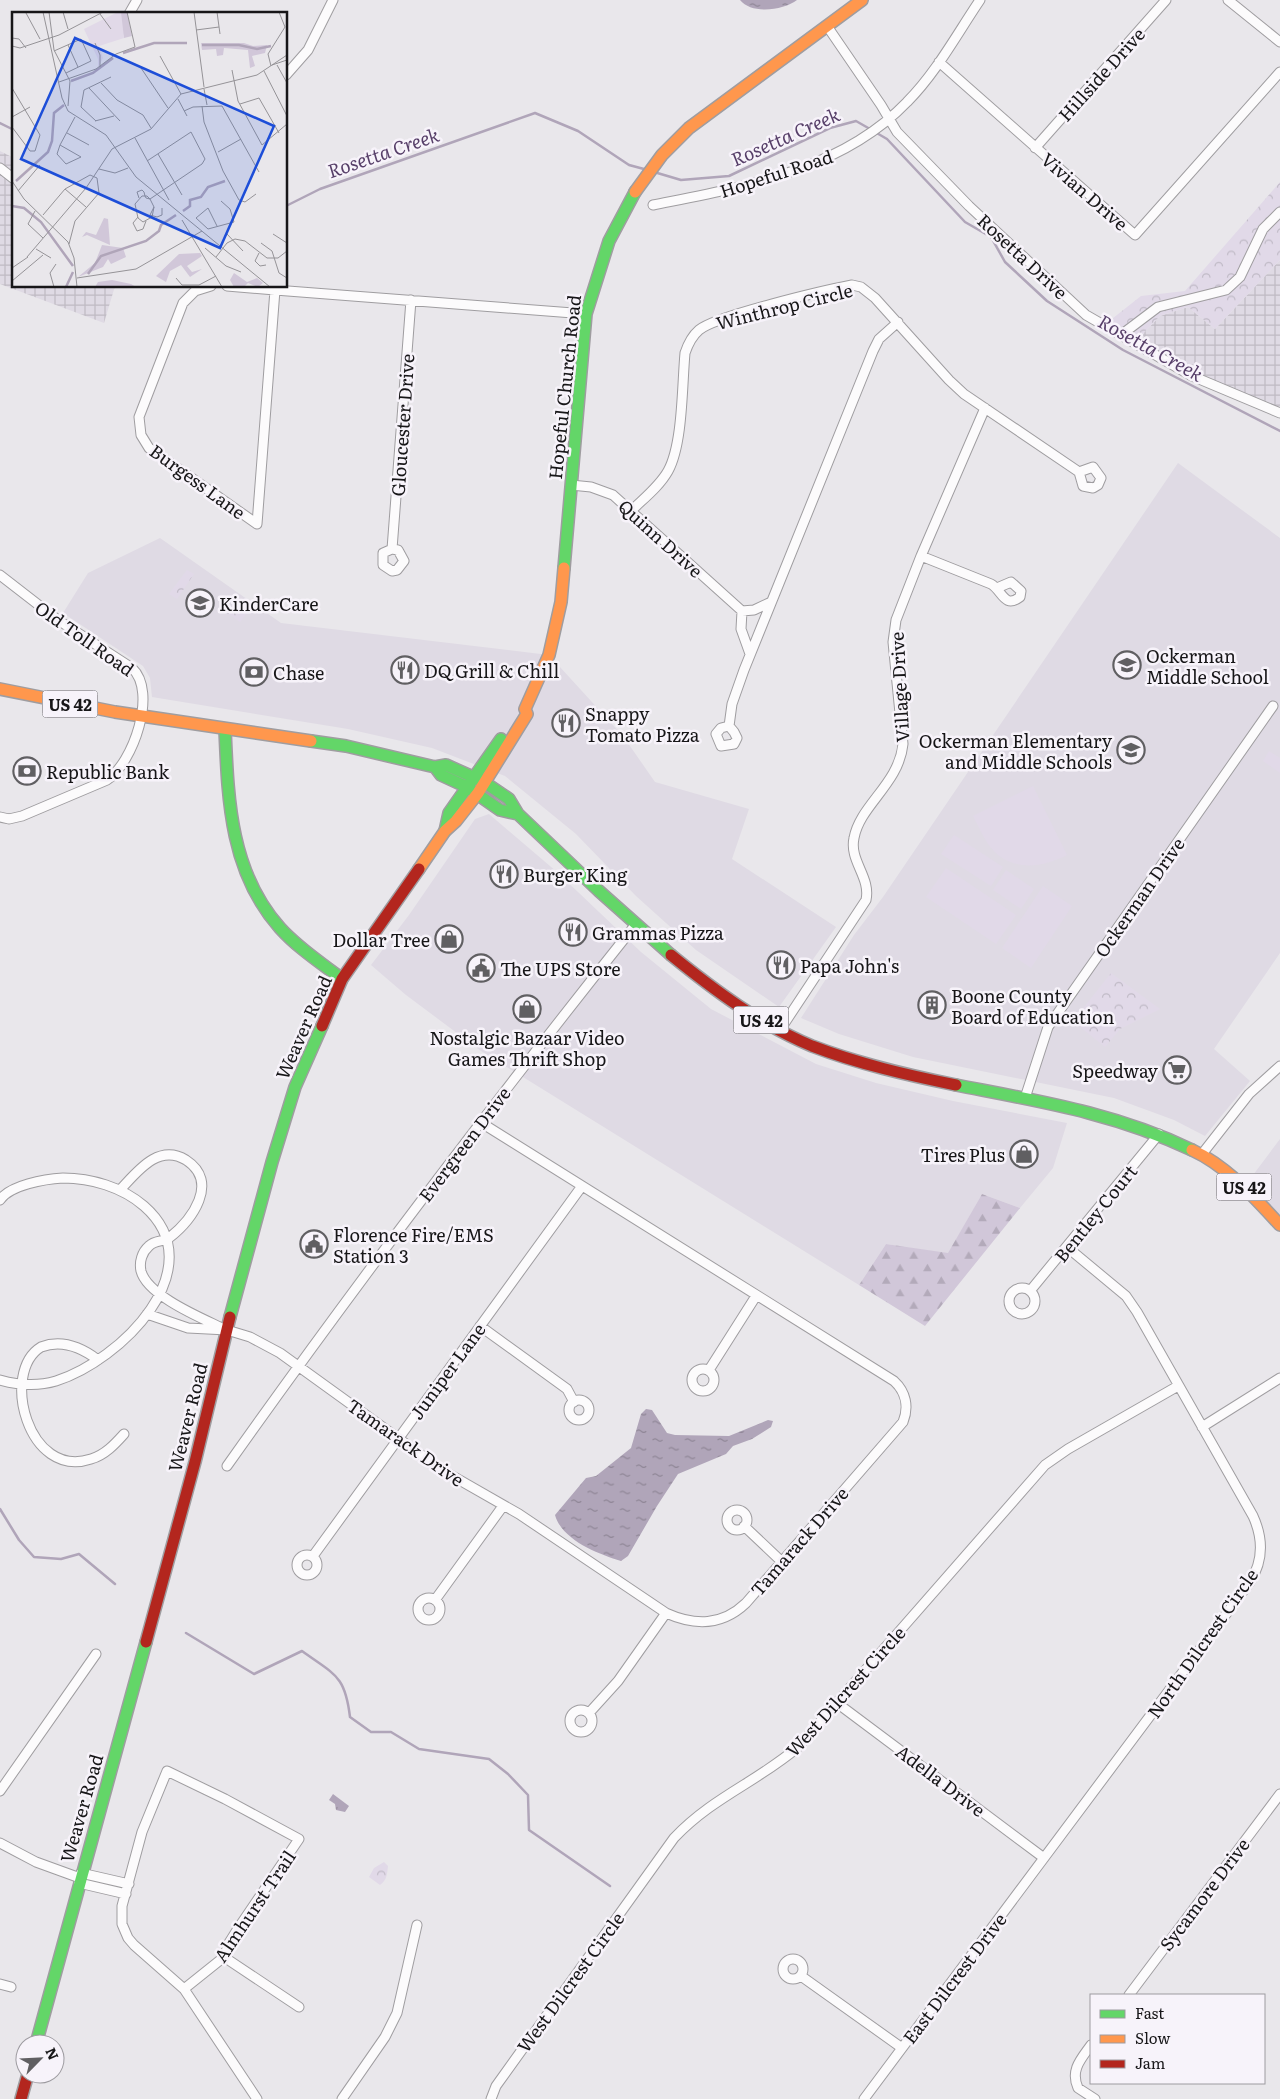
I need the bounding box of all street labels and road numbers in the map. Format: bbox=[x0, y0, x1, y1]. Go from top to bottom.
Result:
street label: Hillside Drive bbox=[1051, 21, 1151, 127]
street label: Hopeful Road bbox=[716, 142, 836, 204]
street label: Vivian Drive bbox=[1036, 146, 1134, 236]
street label: Rosetta Drive bbox=[972, 207, 1074, 305]
street label: Winthrop Circle bbox=[713, 276, 855, 336]
street label: Hopeful Church Road bbox=[541, 293, 587, 481]
street label: Gloucester Drive bbox=[384, 353, 420, 497]
street label: Burgess Lane bbox=[145, 437, 251, 525]
street label: Quinn Drive bbox=[613, 493, 709, 583]
street label: Old Toll Road bbox=[30, 594, 140, 682]
street label: Village Drive bbox=[883, 631, 915, 743]
road number: US 42 bbox=[42, 691, 98, 718]
street label: Ockerman Drive bbox=[1088, 832, 1190, 962]
street label: Weaver Road bbox=[268, 971, 338, 1083]
road number: US 42 bbox=[734, 1006, 788, 1034]
street label: Evergreen Drive bbox=[412, 1081, 516, 1207]
street label: Bentley Court bbox=[1047, 1158, 1143, 1268]
road number: US 42 bbox=[1216, 1174, 1272, 1200]
street label: Juniper Lane bbox=[403, 1317, 491, 1425]
street label: Weaver Road bbox=[160, 1360, 214, 1474]
street label: Tamarack Drive bbox=[342, 1392, 470, 1492]
street label: Tamarack Drive bbox=[744, 1480, 854, 1602]
street label: North Dilcrest Circle bbox=[1140, 1563, 1264, 1723]
street label: West Dilcrest Circle bbox=[779, 1620, 911, 1762]
street label: Adella Drive bbox=[891, 1737, 991, 1823]
street label: Weaver Road bbox=[53, 1751, 109, 1865]
street label: Sycamore Drive bbox=[1153, 1832, 1255, 1956]
street label: Almhurst Trail bbox=[206, 1845, 302, 1967]
street label: West Dilcrest Circle bbox=[510, 1906, 630, 2058]
street label: East Dilcrest Drive bbox=[896, 1907, 1012, 2049]

